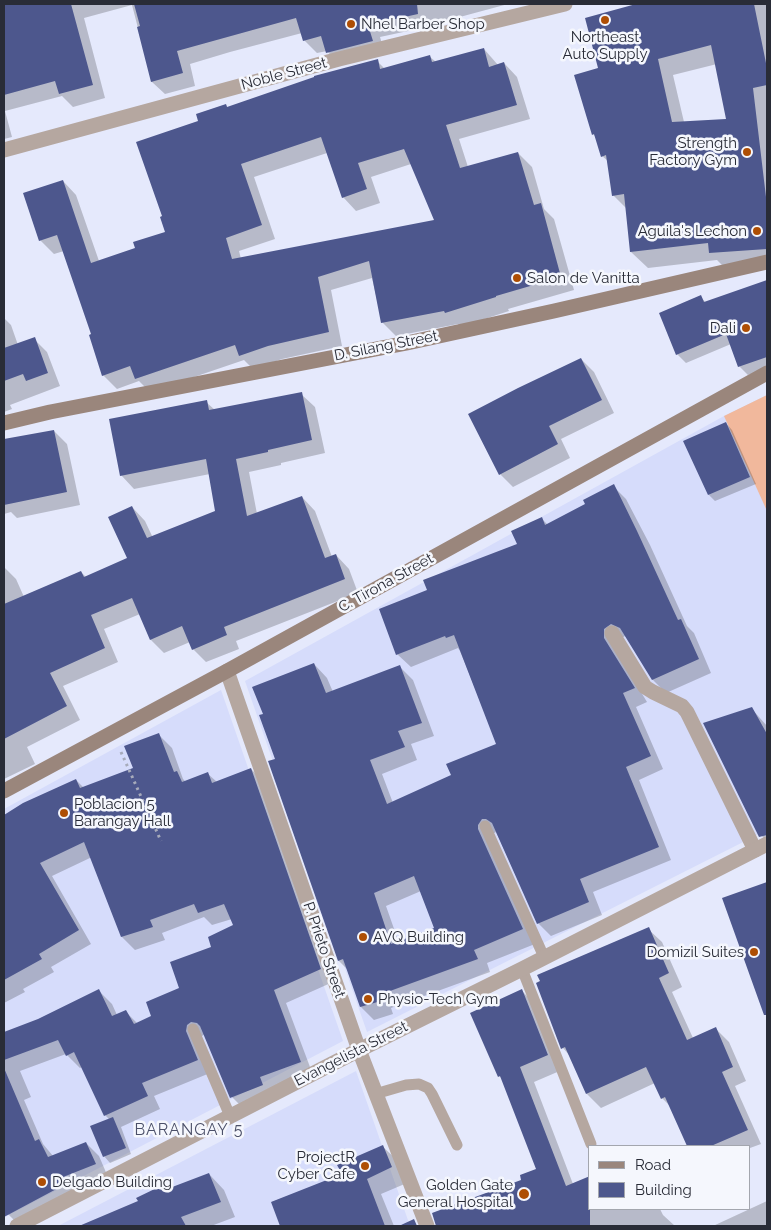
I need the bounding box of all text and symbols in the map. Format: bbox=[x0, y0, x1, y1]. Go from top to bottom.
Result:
marker: Northeast Auto Supply bbox=[599, 14, 611, 26]
place label: Nhel Barber Shop bbox=[361, 15, 485, 33]
marker: Nhel Barber Shop bbox=[345, 18, 357, 30]
place label: Northeast Auto Supply bbox=[562, 28, 648, 63]
street label: Noble Street bbox=[239, 54, 329, 94]
place label: Strength Factory Gym bbox=[649, 134, 737, 169]
marker: Strength Factory Gym bbox=[741, 146, 753, 158]
place label: Aguila's Lechon bbox=[638, 222, 747, 240]
marker: Aguila's Lechon bbox=[751, 225, 763, 237]
place label: Salon de Vanitta bbox=[527, 269, 640, 287]
marker: Salon de Vanitta bbox=[511, 272, 523, 284]
place label: Dali bbox=[710, 319, 736, 337]
marker: Dali bbox=[740, 322, 752, 334]
street label: D. Silang Street bbox=[333, 327, 439, 365]
street label: C. Tirona Street bbox=[335, 550, 437, 616]
place label: Poblacion 5 Barangay Hall bbox=[74, 795, 171, 830]
marker: Poblacion 5 Barangay Hall bbox=[58, 807, 70, 819]
street label: P. Prieto Street bbox=[299, 900, 349, 1000]
place label: AVQ Building bbox=[373, 928, 464, 946]
marker: AVQ Building bbox=[357, 931, 369, 943]
place label: Domizil Suites bbox=[647, 943, 744, 961]
marker: Domizil Suites bbox=[748, 946, 760, 958]
place label: Physio-Tech Gym bbox=[378, 990, 498, 1008]
marker: Physio-Tech Gym bbox=[362, 993, 374, 1005]
street label: Evangelista Street bbox=[291, 1018, 411, 1090]
district label: BARANGAY 5 bbox=[133, 1120, 245, 1140]
legend bbox=[588, 1145, 751, 1210]
place label: ProjectR Cyber Cafe bbox=[278, 1148, 355, 1183]
text: Road bbox=[635, 1156, 671, 1174]
marker: ProjectR Cyber Cafe bbox=[359, 1160, 371, 1172]
place label: Delgado Building bbox=[52, 1173, 172, 1191]
marker: Delgado Building bbox=[36, 1176, 48, 1188]
place label: Golden Gate General Hospital bbox=[398, 1176, 513, 1211]
text: Building bbox=[635, 1181, 692, 1199]
marker: Golden Gate General Hospital bbox=[517, 1187, 531, 1201]

